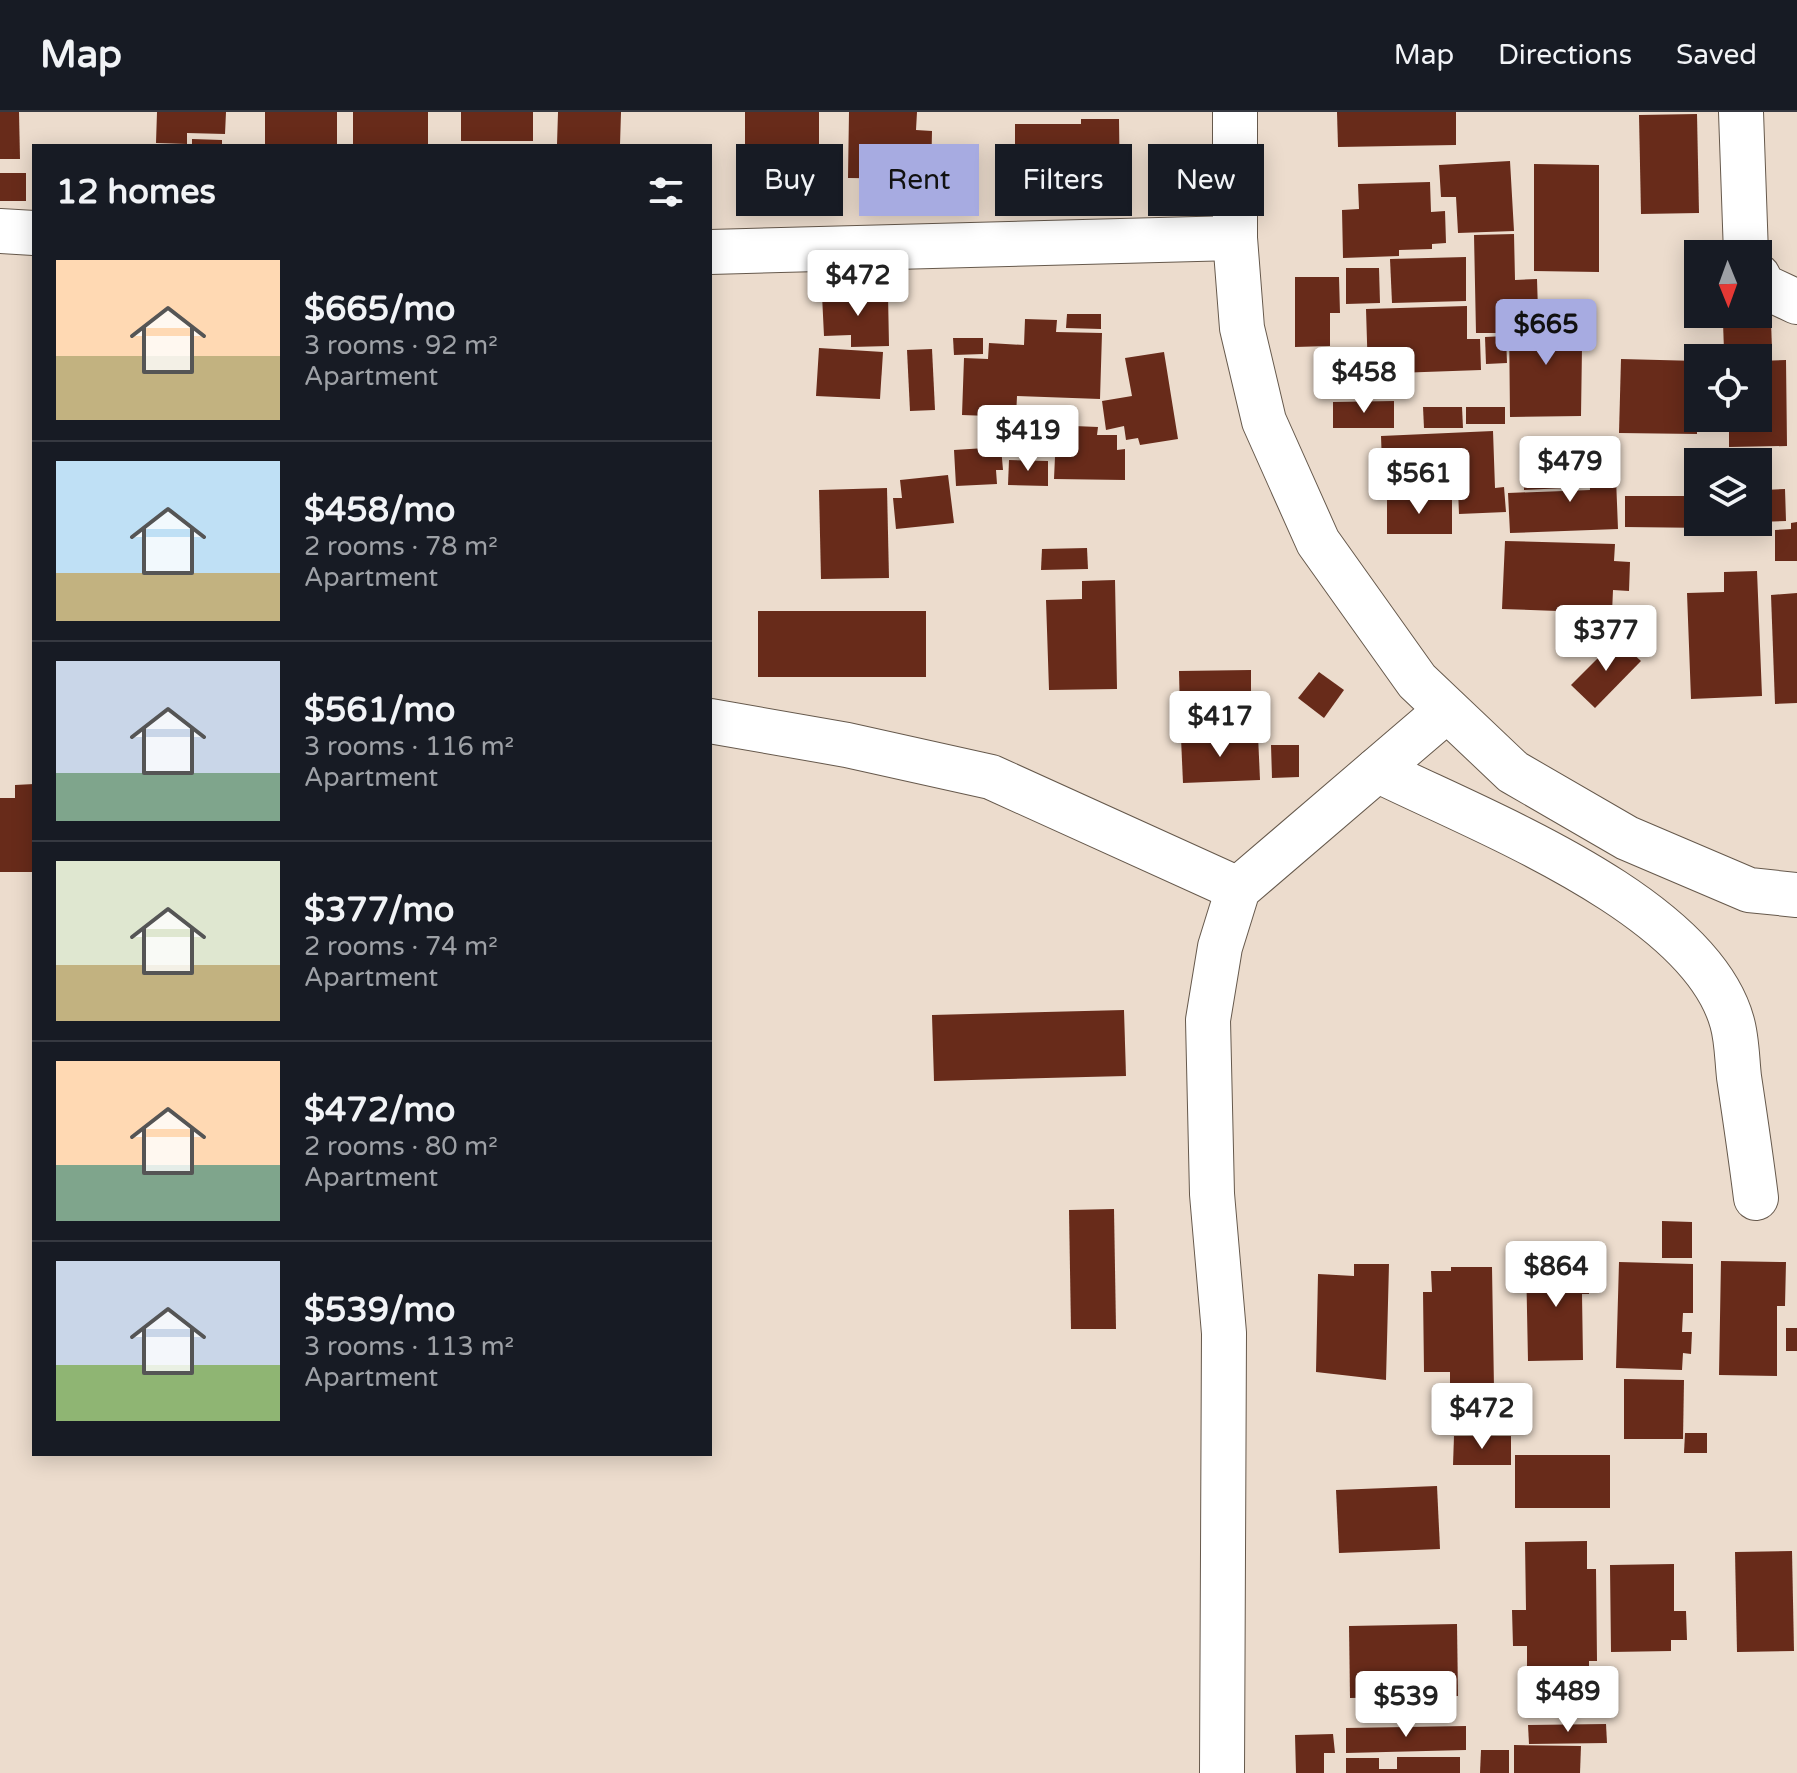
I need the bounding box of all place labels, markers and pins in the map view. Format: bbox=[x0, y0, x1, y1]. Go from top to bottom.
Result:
pin: $472 bbox=[811, 250, 905, 318]
pin: $665 bbox=[1499, 299, 1593, 367]
pin: $458 bbox=[1317, 347, 1411, 415]
pin: $419 bbox=[981, 405, 1075, 473]
pin: $479 bbox=[1523, 436, 1617, 504]
pin: $561 bbox=[1372, 448, 1466, 516]
pin: $377 bbox=[1559, 605, 1653, 673]
pin: $417 bbox=[1173, 691, 1267, 759]
pin: $864 bbox=[1509, 1241, 1603, 1309]
pin: $472 bbox=[1435, 1383, 1529, 1451]
pin: $489 bbox=[1521, 1666, 1615, 1734]
pin: $539 bbox=[1359, 1671, 1453, 1739]

